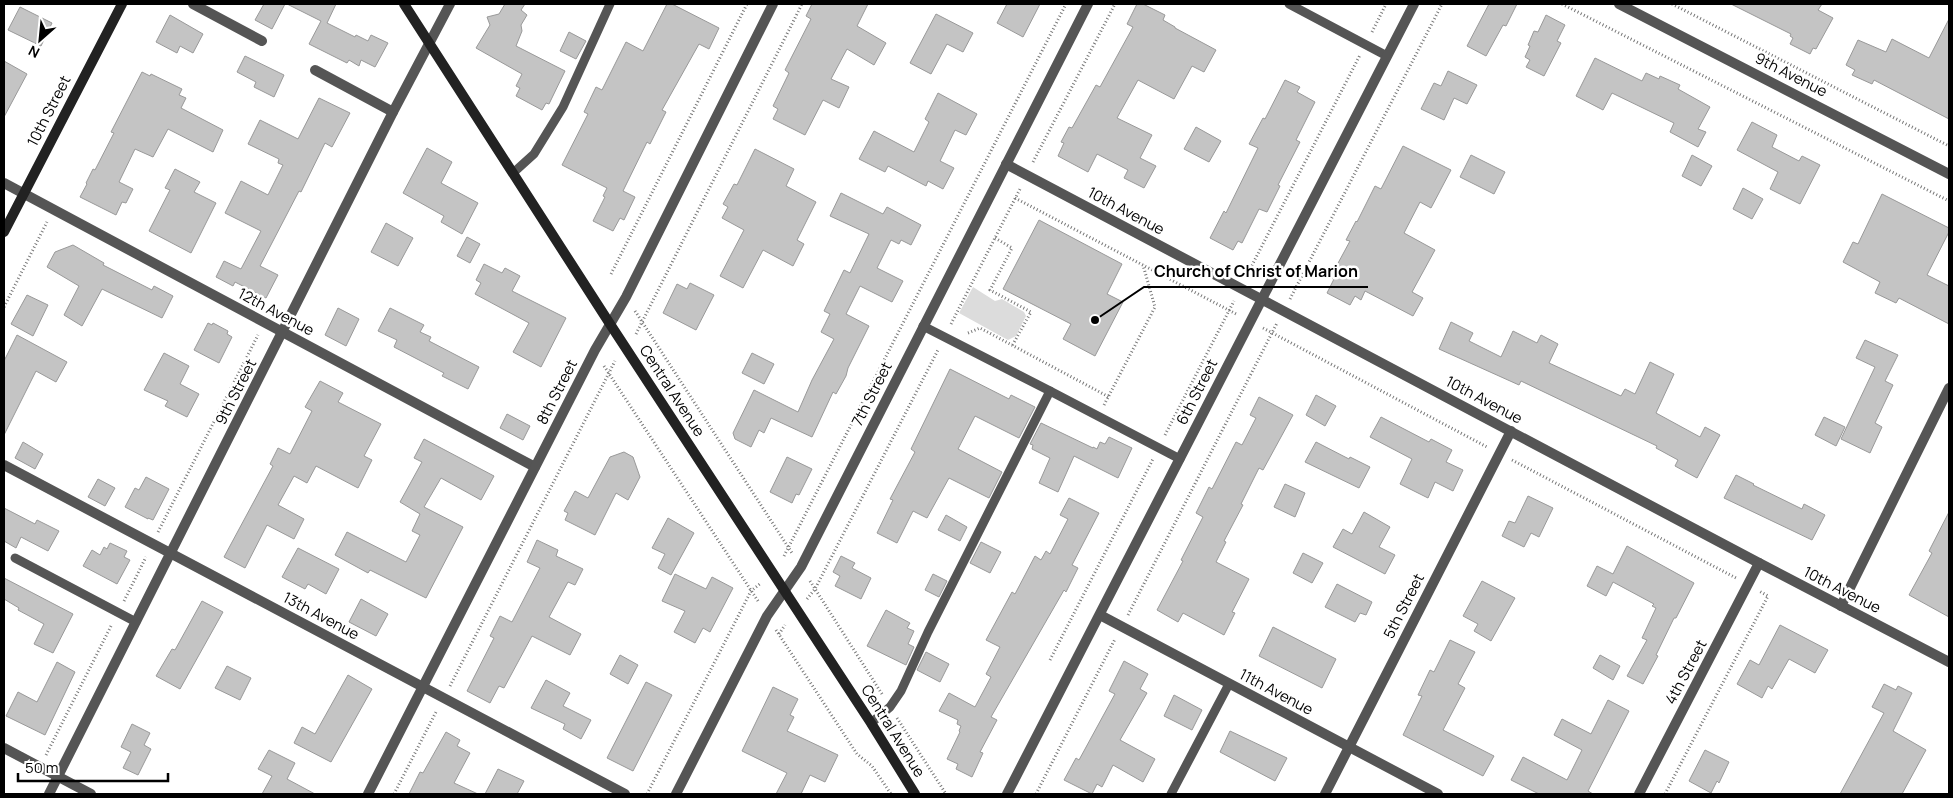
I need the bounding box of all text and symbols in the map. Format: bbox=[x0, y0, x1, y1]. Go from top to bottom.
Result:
north arrow bbox=[15, 15, 65, 65]
text: N bbox=[25, 41, 43, 63]
street label: 9th Avenue bbox=[1751, 47, 1831, 102]
street label: 10th Street bbox=[22, 72, 75, 150]
street label: 10th Avenue bbox=[1084, 182, 1169, 240]
callout: Church of Christ of Marion bbox=[1144, 256, 1368, 287]
text: Church of Christ of Marion bbox=[1154, 260, 1358, 282]
street label: 12th Avenue bbox=[234, 283, 318, 341]
street label: Central Avenue bbox=[635, 341, 710, 441]
street label: 9th Street bbox=[210, 355, 261, 428]
street label: 6th Street bbox=[1171, 355, 1222, 428]
street label: 8th Street bbox=[531, 356, 582, 428]
street label: 7th Street bbox=[846, 358, 897, 430]
street label: 10th Avenue bbox=[1442, 371, 1527, 429]
street label: 10th Avenue bbox=[1800, 561, 1885, 618]
street label: 5th Street bbox=[1378, 570, 1429, 642]
street label: 13th Avenue bbox=[279, 587, 363, 645]
street label: 4th Street bbox=[1660, 636, 1711, 708]
street label: 11th Avenue bbox=[1236, 663, 1317, 720]
street label: Central Avenue bbox=[857, 680, 930, 781]
scale bar bbox=[18, 750, 168, 782]
text: 50 m bbox=[25, 757, 59, 778]

